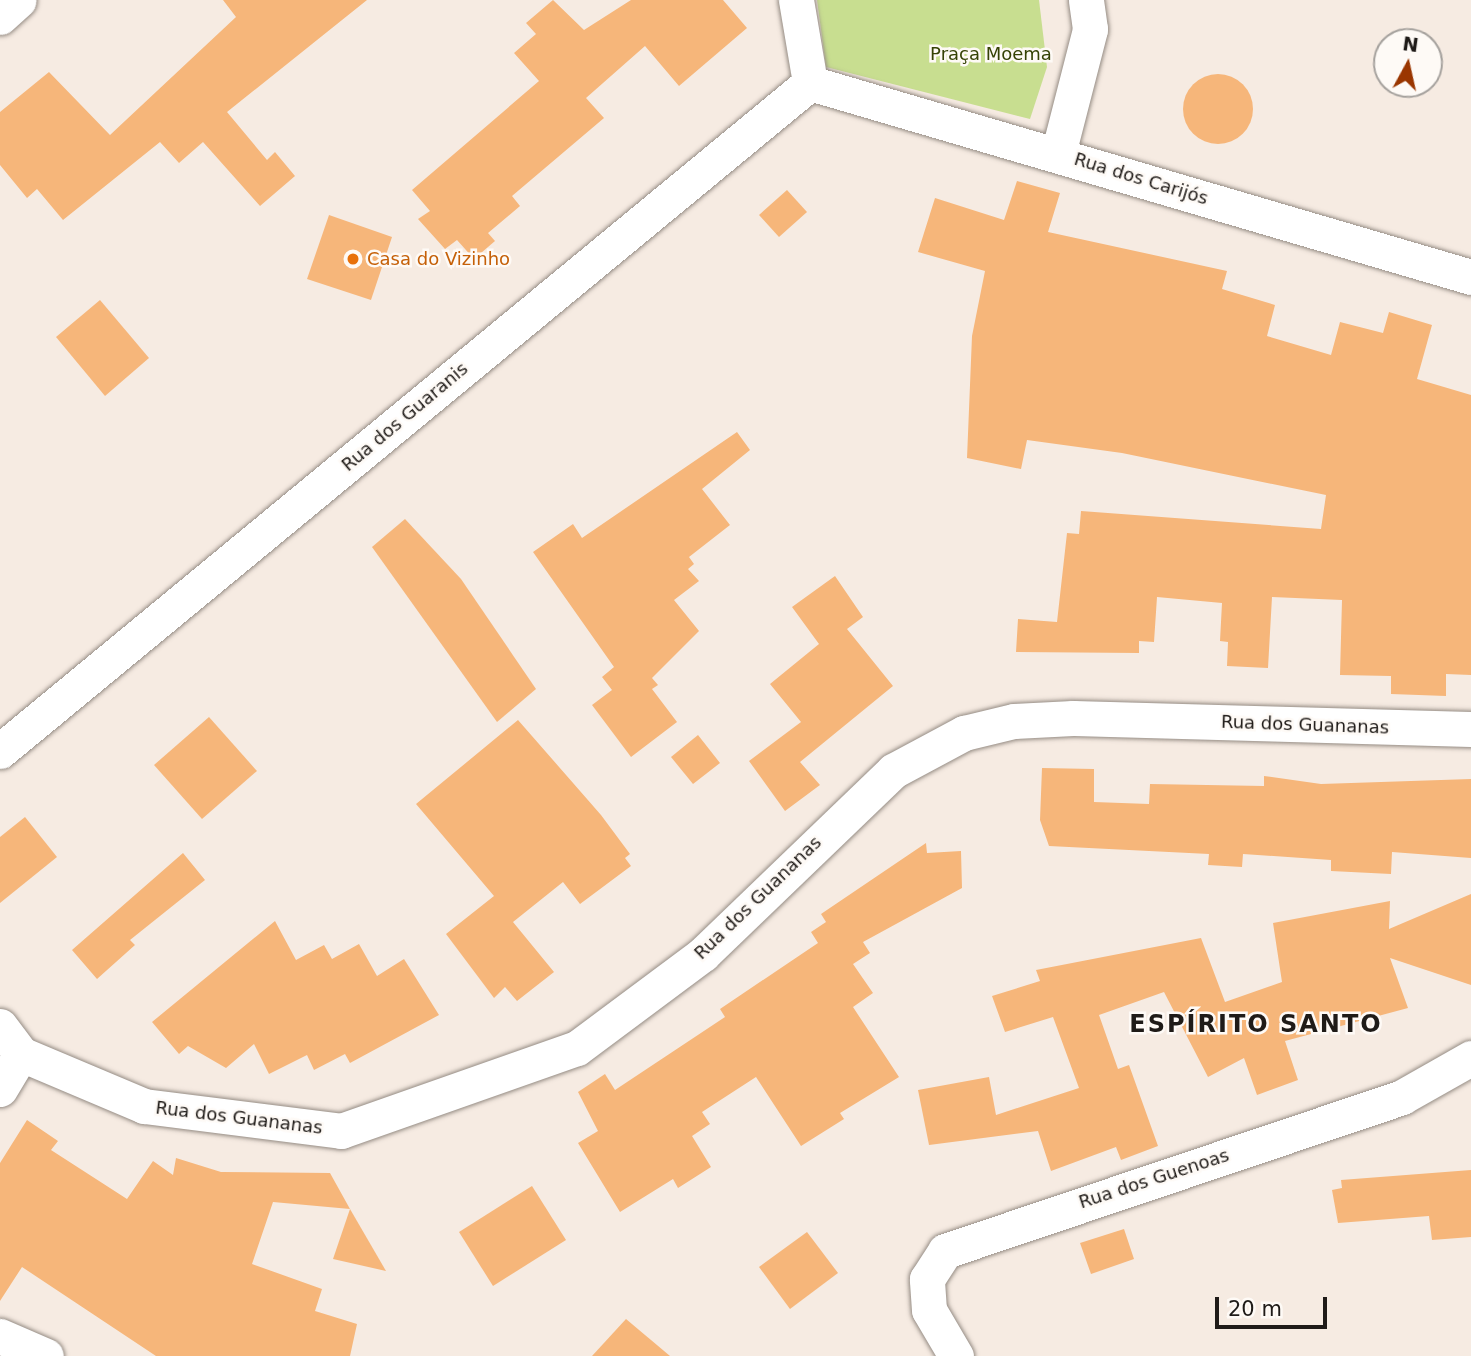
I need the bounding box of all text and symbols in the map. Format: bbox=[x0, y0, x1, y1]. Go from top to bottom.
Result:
north arrow bbox=[1373, 28, 1443, 98]
text: N bbox=[1401, 32, 1420, 56]
park label: Praça Moema bbox=[930, 43, 1052, 65]
street label: Rua dos Carijós bbox=[1071, 148, 1211, 210]
place label: Casa do Vizinho bbox=[367, 248, 510, 270]
marker: Casa do Vizinho bbox=[345, 251, 361, 267]
street label: Rua dos Guaranis bbox=[338, 358, 472, 476]
street label: Rua dos Guananas bbox=[1221, 711, 1389, 739]
street label: Rua dos Guananas bbox=[690, 832, 826, 964]
district label: ESPÍRITO SANTO bbox=[1131, 1011, 1381, 1039]
street label: Rua dos Guananas bbox=[154, 1097, 324, 1139]
street label: Rua dos Guenoas bbox=[1076, 1145, 1232, 1213]
scale bar bbox=[1219, 1282, 1331, 1326]
text: 20 m bbox=[1228, 1297, 1282, 1321]

